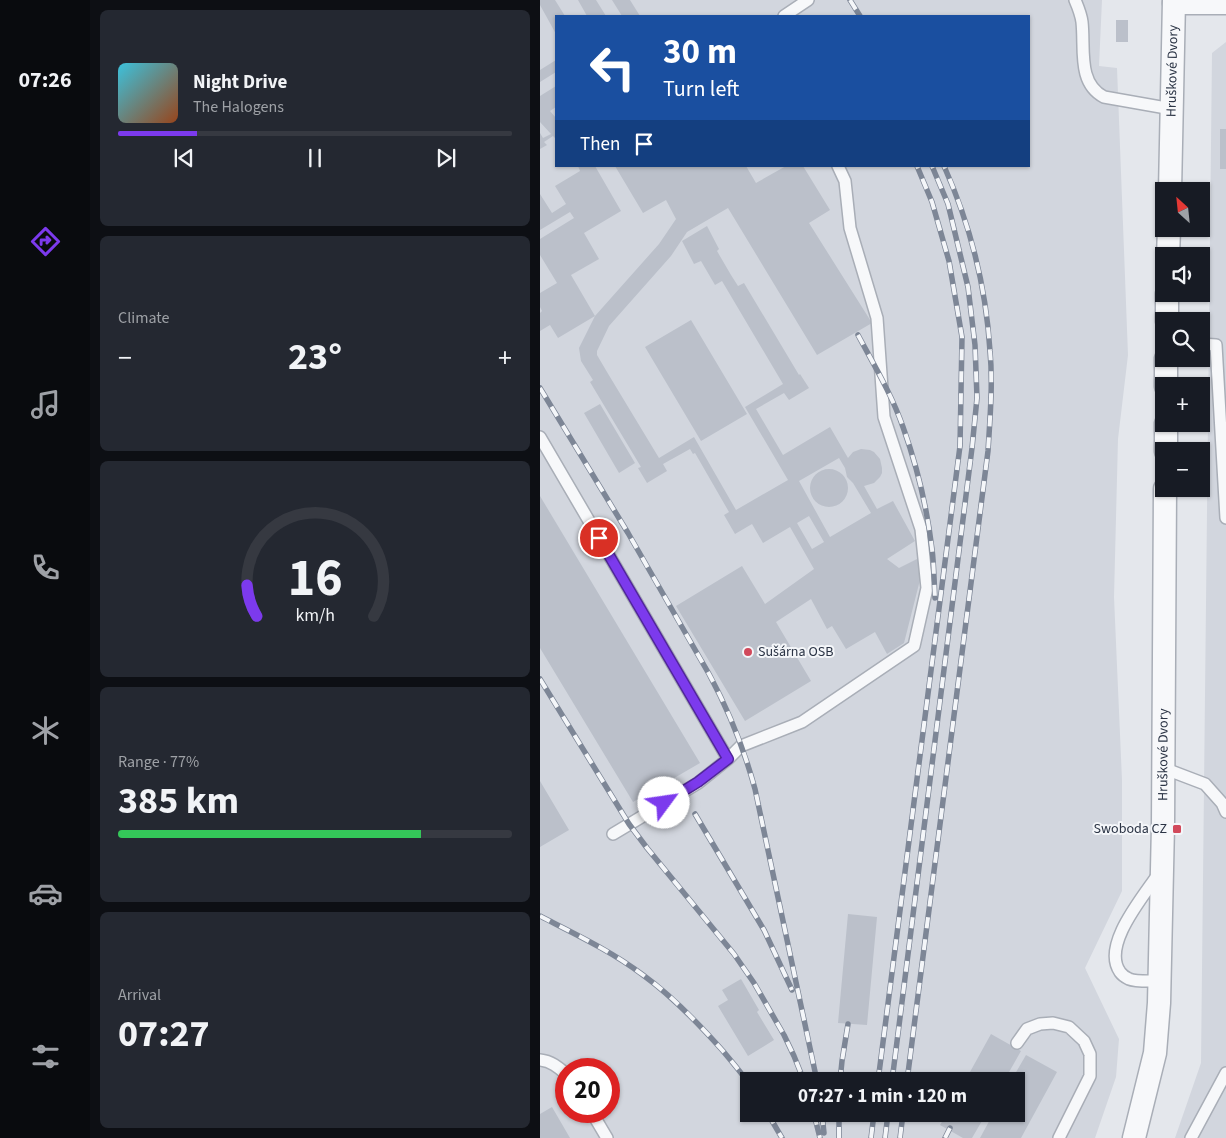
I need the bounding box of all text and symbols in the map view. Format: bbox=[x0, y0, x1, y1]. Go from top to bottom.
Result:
street label: Hruškové Dvory bbox=[1162, 24, 1183, 117]
text: 30 m bbox=[663, 27, 737, 77]
icon: left bbox=[580, 35, 645, 100]
text: 07:26 bbox=[18, 64, 72, 96]
text: Night Drive bbox=[193, 69, 287, 96]
text: Turn left bbox=[663, 73, 739, 105]
text: The Halogens bbox=[193, 96, 284, 118]
icon: arrive bbox=[630, 130, 658, 158]
text: Then bbox=[580, 131, 620, 158]
icon: previous bbox=[170, 144, 198, 172]
icon: pause bbox=[301, 144, 329, 172]
icon: next bbox=[432, 144, 460, 172]
north arrow bbox=[1155, 182, 1210, 238]
map controls bbox=[1155, 182, 1210, 497]
icon: directions bbox=[28, 224, 63, 259]
button: sound bbox=[1155, 247, 1210, 302]
text: Climate bbox=[118, 307, 169, 329]
button: search bbox=[1155, 312, 1210, 367]
text: 23° bbox=[288, 330, 342, 384]
text: − bbox=[118, 338, 132, 378]
text: + bbox=[498, 338, 512, 378]
button: + bbox=[1155, 377, 1210, 432]
icon: music bbox=[28, 387, 63, 422]
button: − bbox=[1155, 442, 1210, 497]
pin bbox=[578, 517, 620, 559]
icon: arrive bbox=[585, 524, 613, 552]
text: 16 bbox=[288, 542, 342, 616]
icon: phone bbox=[28, 550, 63, 585]
text: km/h bbox=[295, 603, 335, 628]
place label: Sušárna OSB bbox=[758, 642, 833, 662]
marker: Sušárna OSB bbox=[742, 646, 754, 658]
street label: Hruškové Dvory bbox=[1153, 708, 1174, 801]
icon: climate bbox=[28, 713, 63, 748]
text: Range · 77% bbox=[118, 751, 199, 773]
text: 385 km bbox=[118, 774, 239, 828]
position arrow bbox=[637, 776, 689, 828]
place label: Swoboda CZ bbox=[1094, 819, 1167, 839]
marker: Swoboda CZ bbox=[1171, 823, 1183, 835]
icon: car bbox=[28, 876, 63, 911]
text: Arrival bbox=[118, 984, 161, 1006]
text: 07:27 bbox=[118, 1007, 210, 1061]
icon: filters bbox=[28, 1039, 63, 1074]
speed limit sign: 20 bbox=[555, 1058, 620, 1123]
text: 07:27 · 1 min · 120 m bbox=[798, 1083, 967, 1110]

